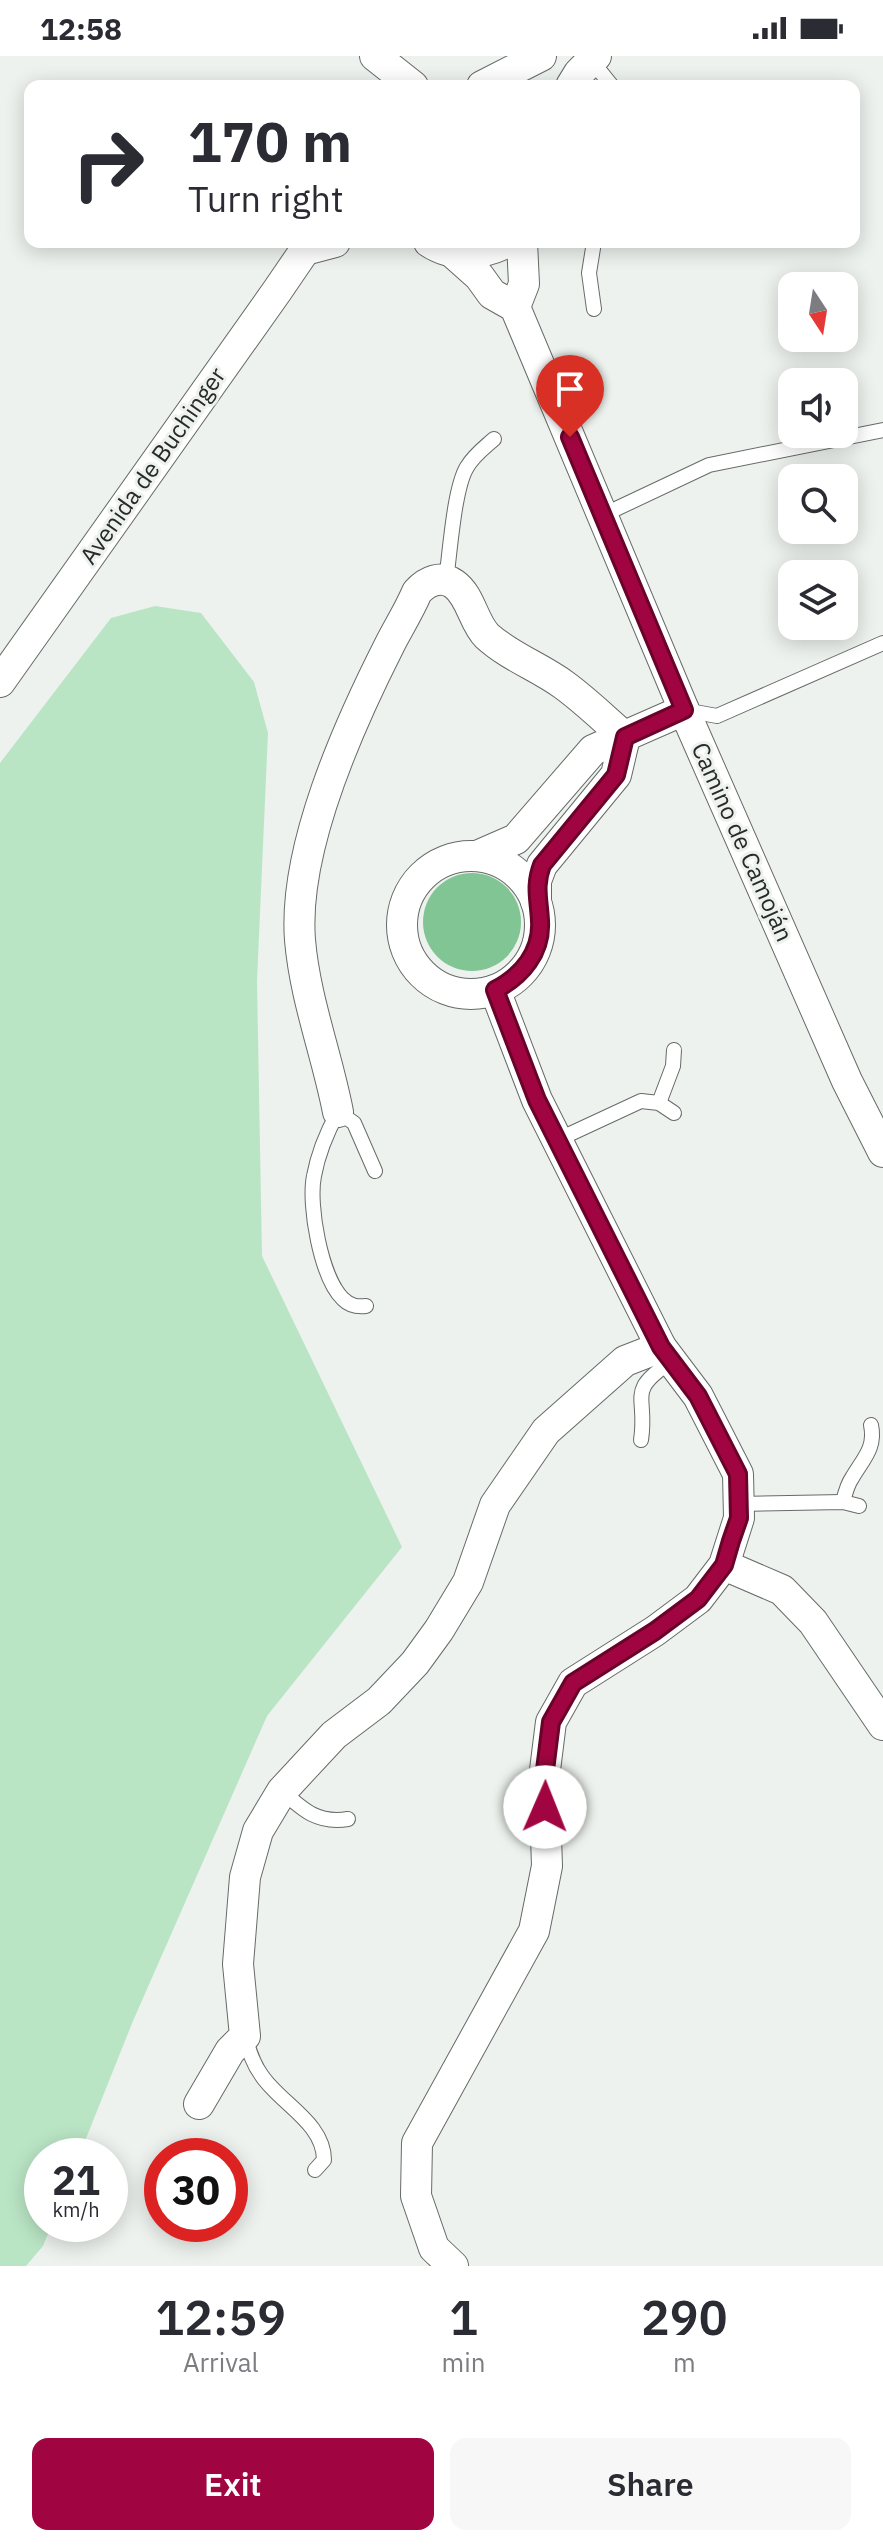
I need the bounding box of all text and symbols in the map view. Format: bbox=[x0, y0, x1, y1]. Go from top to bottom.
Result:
text: 12:58 bbox=[40, 9, 122, 48]
text: 170 m bbox=[188, 105, 352, 177]
icon: right bbox=[56, 112, 160, 216]
text: Turn right bbox=[188, 175, 344, 222]
north arrow bbox=[778, 272, 858, 352]
map controls bbox=[778, 272, 858, 640]
pin bbox=[536, 355, 604, 437]
street label: Avenida de Buchinger bbox=[72, 360, 232, 570]
icon: arrive bbox=[548, 367, 592, 411]
button: sound bbox=[778, 368, 858, 448]
button: search bbox=[778, 464, 858, 544]
button: layers bbox=[778, 560, 858, 640]
street label: Camino de Camoján bbox=[685, 737, 801, 946]
position arrow bbox=[503, 1765, 587, 1849]
speed limit sign: 30 bbox=[144, 2138, 248, 2242]
text: 21 bbox=[52, 2154, 100, 2206]
text: km/h bbox=[52, 2196, 100, 2223]
text: 12:59 bbox=[156, 2286, 286, 2348]
text: 1 bbox=[449, 2286, 478, 2348]
text: 290 bbox=[641, 2286, 727, 2348]
text: Arrival bbox=[183, 2345, 259, 2379]
text: min bbox=[442, 2345, 486, 2379]
text: m bbox=[673, 2345, 696, 2379]
button: Exit bbox=[32, 2438, 434, 2530]
button: Share bbox=[450, 2438, 851, 2530]

